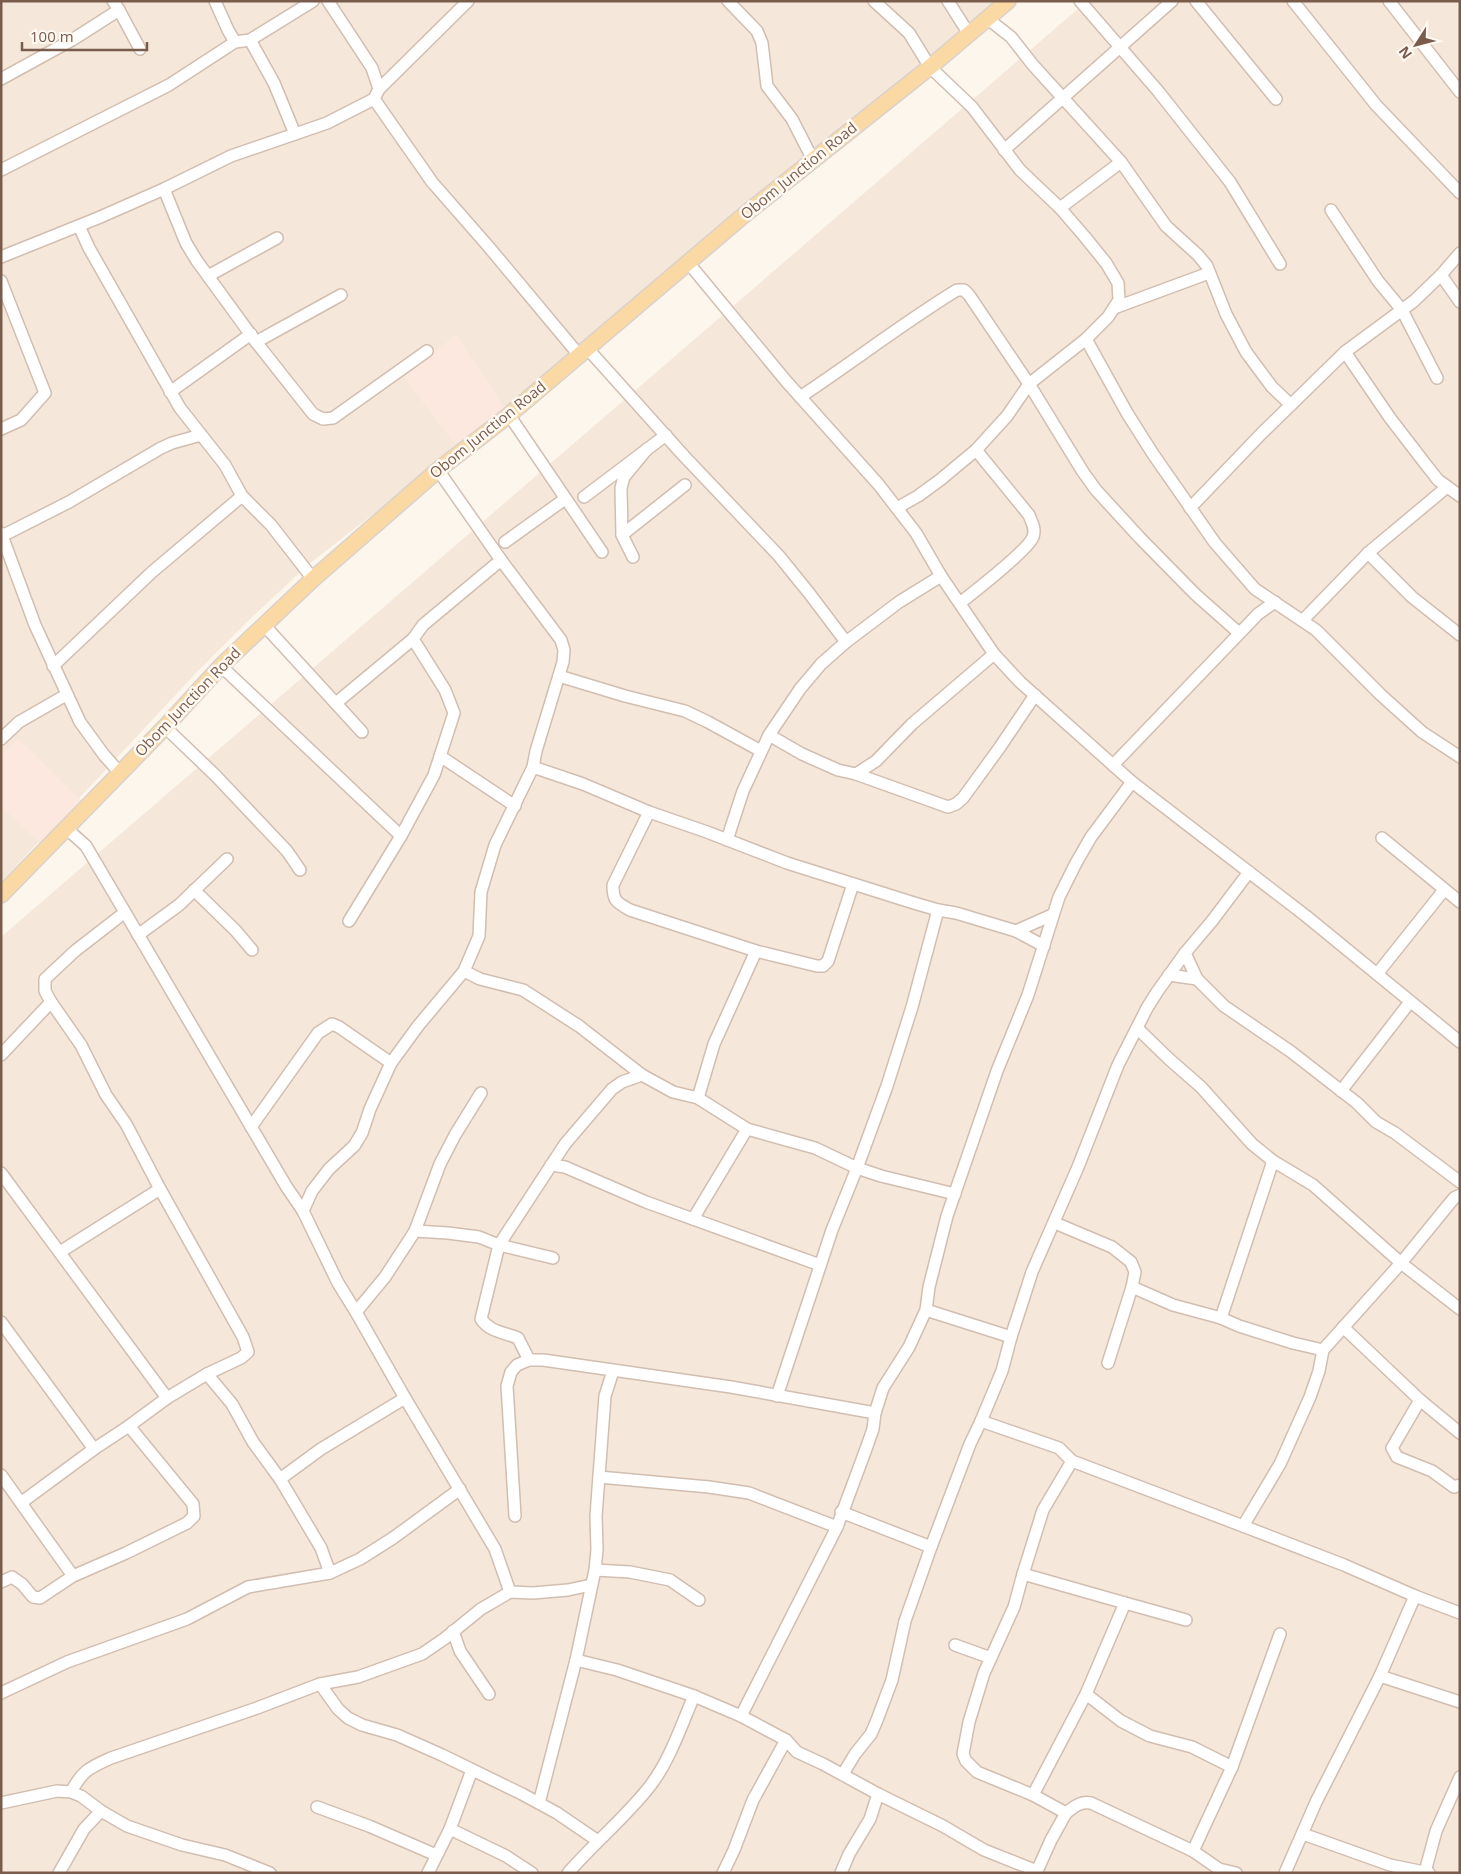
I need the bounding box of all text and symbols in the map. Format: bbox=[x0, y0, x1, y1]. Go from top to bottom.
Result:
scale bar bbox=[22, 20, 148, 52]
north arrow bbox=[1391, 20, 1441, 70]
text: 100 m bbox=[30, 26, 74, 46]
text: N bbox=[1394, 43, 1416, 63]
street label: Obom Junction Road bbox=[736, 117, 861, 223]
street label: Obom Junction Road bbox=[425, 376, 550, 482]
street label: Obom Junction Road bbox=[130, 642, 245, 760]

